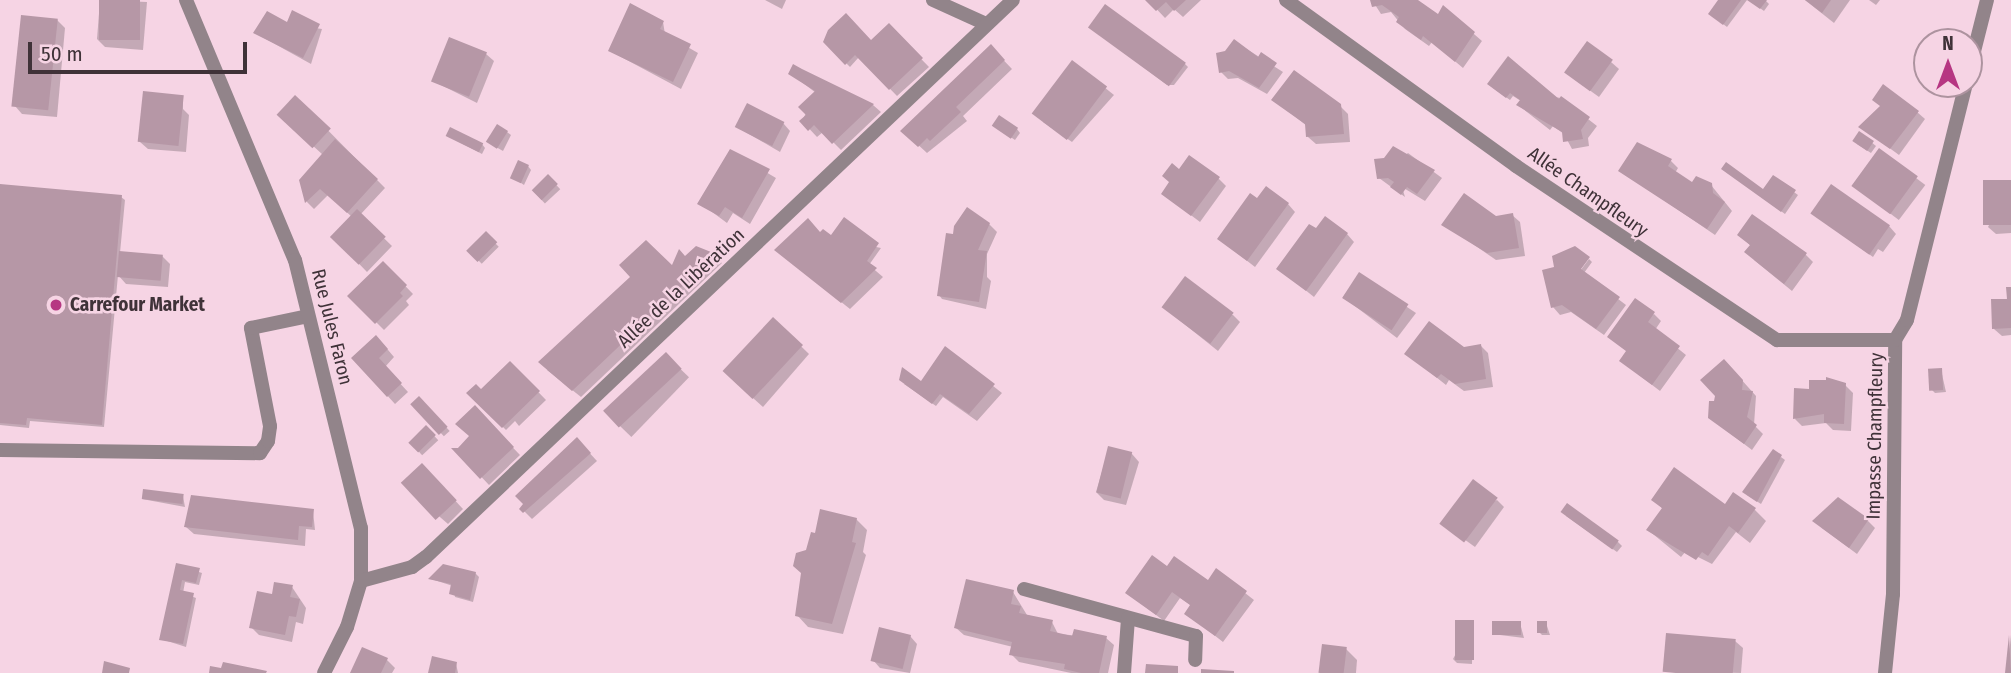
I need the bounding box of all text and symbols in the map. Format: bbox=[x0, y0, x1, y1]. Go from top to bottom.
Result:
scale bar bbox=[32, 28, 250, 72]
north arrow bbox=[1913, 28, 1983, 98]
text: N bbox=[1942, 32, 1954, 55]
text: 50 m bbox=[41, 41, 83, 67]
street label: Allée Champfleury bbox=[1524, 142, 1652, 242]
street label: Allée de la Libération bbox=[613, 223, 749, 353]
street label: Rue Jules Faron bbox=[307, 267, 357, 387]
place label: Carrefour Market bbox=[70, 294, 205, 316]
marker: Carrefour Market bbox=[48, 297, 64, 313]
street label: Impasse Champfleury bbox=[1862, 352, 1888, 520]

